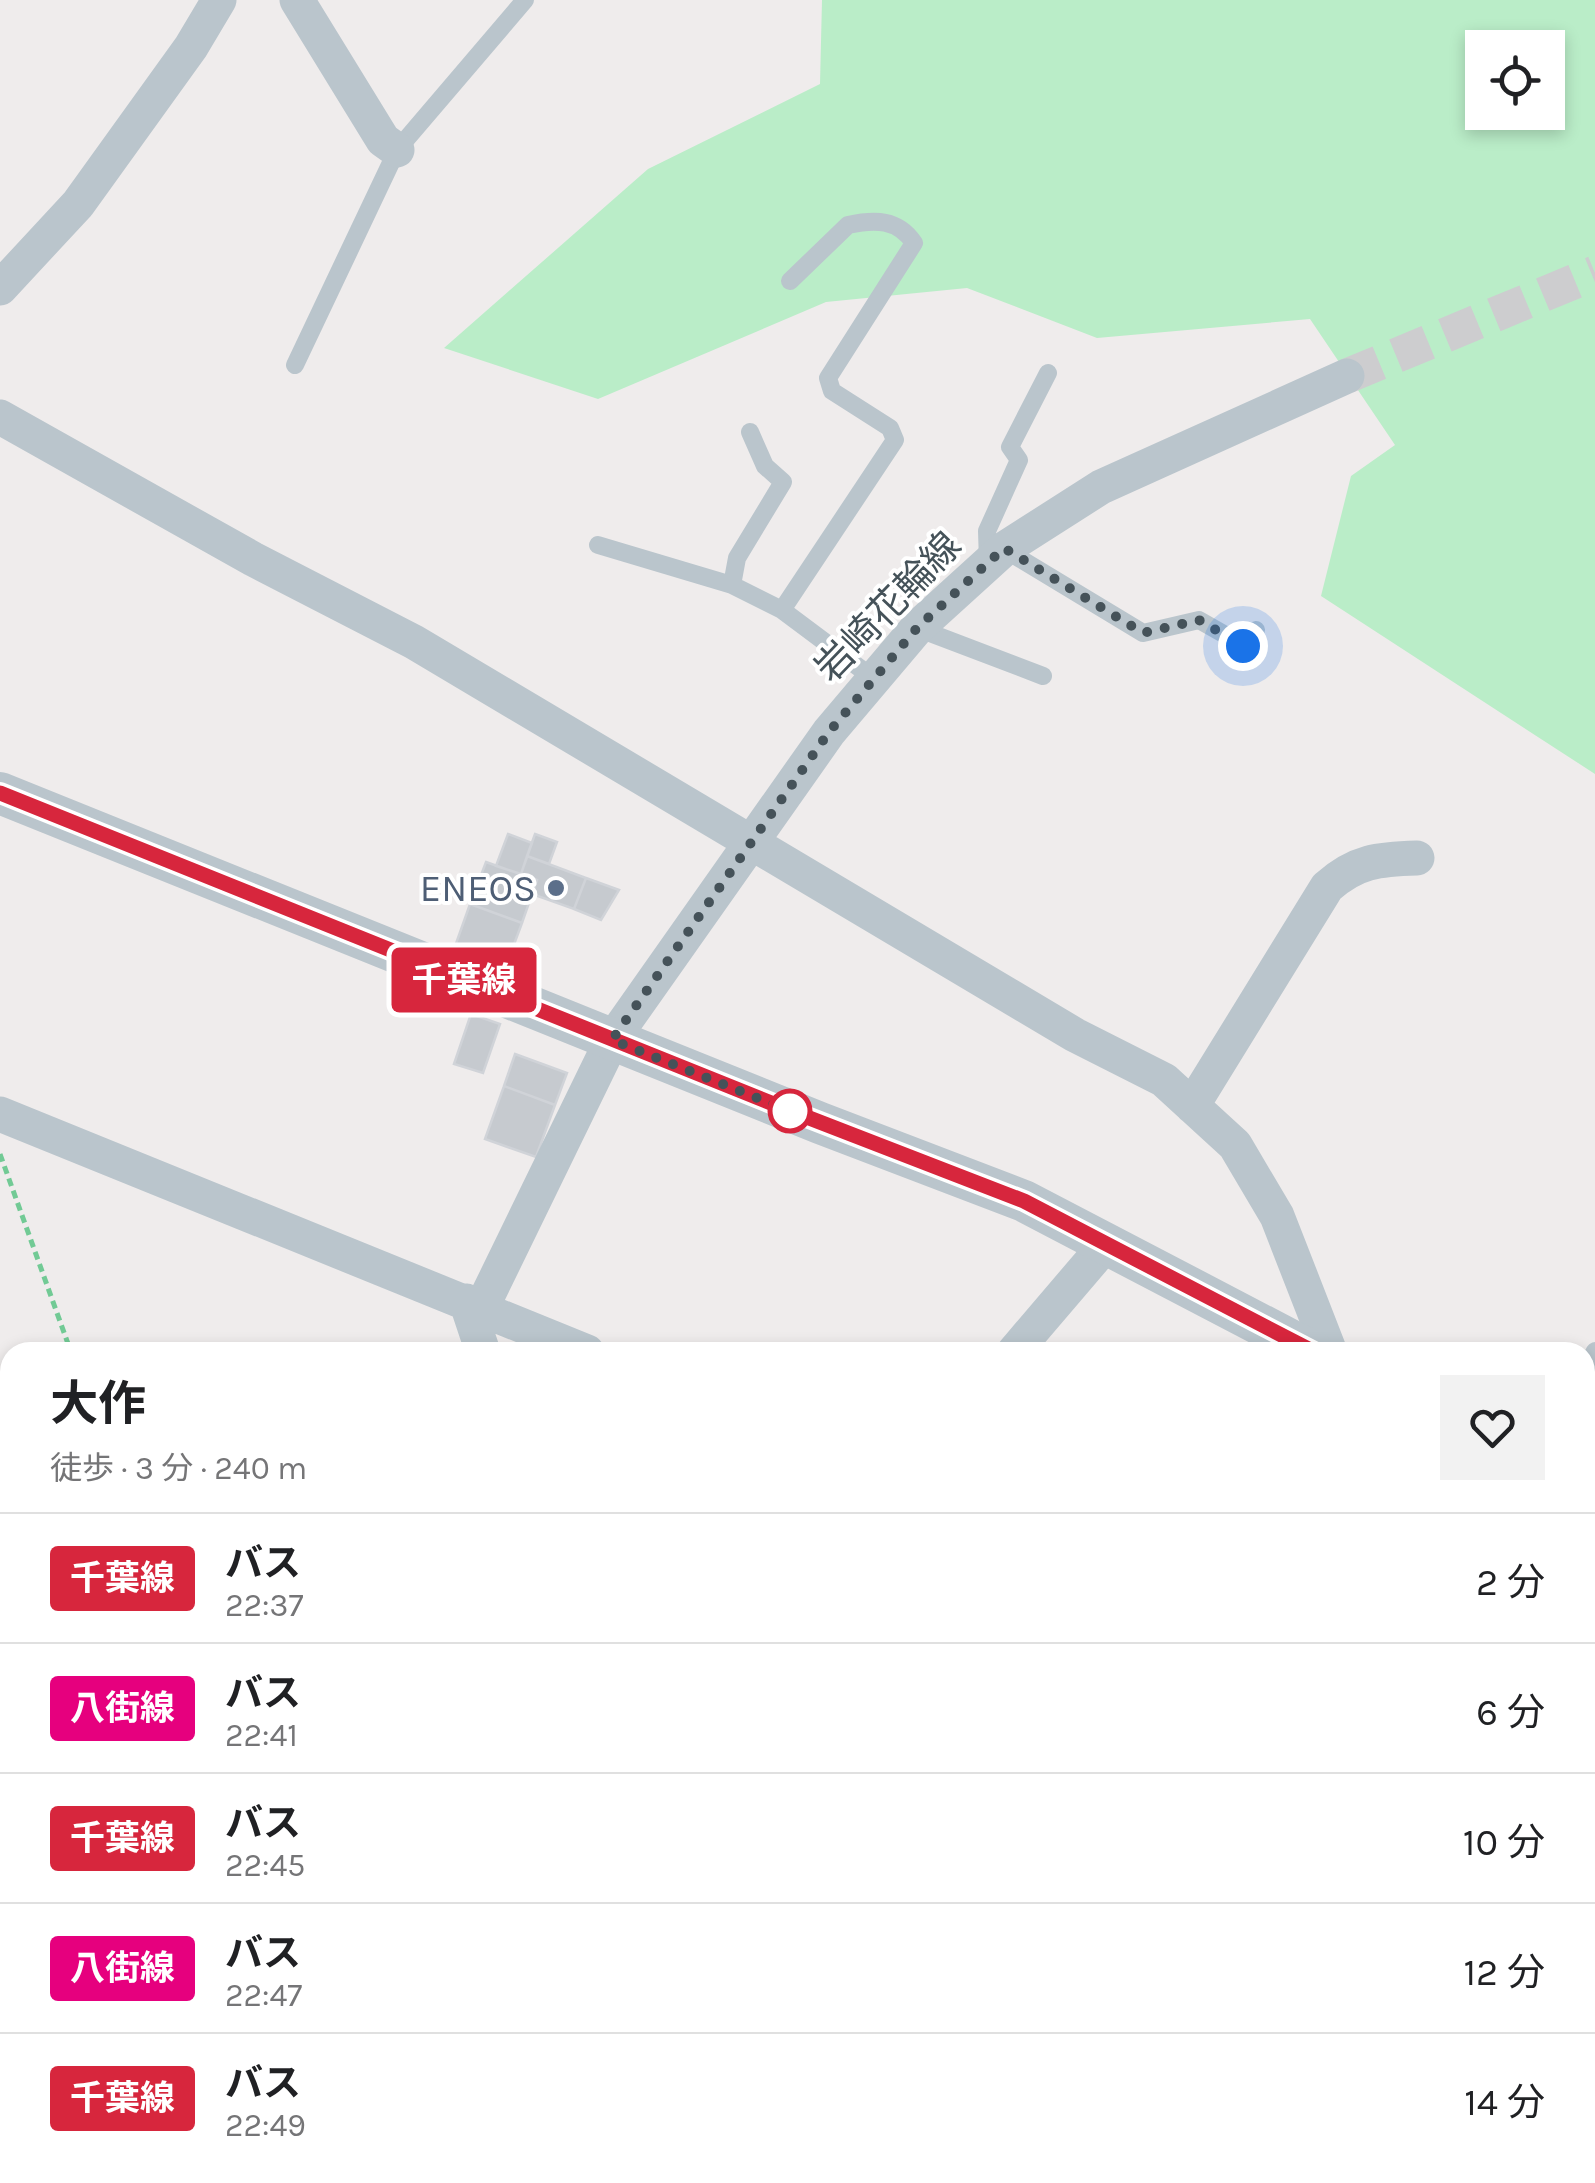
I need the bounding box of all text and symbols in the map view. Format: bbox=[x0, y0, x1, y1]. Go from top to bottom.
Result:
map controls bbox=[1465, 30, 1565, 130]
button: locate bbox=[1465, 30, 1565, 130]
street label: 岩崎花輪線 bbox=[806, 523, 970, 691]
your location bbox=[1218, 621, 1268, 671]
place label: ENEOS bbox=[420, 866, 536, 911]
marker: ENEOS bbox=[545, 877, 567, 899]
line badge: 千葉線 bbox=[406, 948, 522, 1012]
text: 千葉線 bbox=[411, 960, 517, 1001]
unlabelled marker bbox=[769, 1090, 811, 1132]
button: heart bbox=[1440, 1375, 1545, 1480]
text: 大作 bbox=[50, 1376, 146, 1432]
text: 徒歩 · 3 分 · 240 m bbox=[50, 1450, 307, 1487]
text: バス bbox=[225, 1541, 301, 1586]
text: 千葉線 bbox=[70, 1558, 175, 1599]
text: 2 分 bbox=[1476, 1560, 1545, 1605]
text: 22:37 bbox=[225, 1587, 303, 1624]
text: バス bbox=[225, 1671, 301, 1716]
text: 八街線 bbox=[70, 1688, 175, 1729]
text: 6 分 bbox=[1476, 1690, 1545, 1735]
text: 22:41 bbox=[225, 1717, 298, 1754]
text: バス bbox=[225, 1801, 301, 1846]
text: 千葉線 bbox=[70, 1818, 175, 1859]
text: 10 分 bbox=[1463, 1820, 1545, 1865]
text: 22:45 bbox=[225, 1847, 305, 1884]
text: バス bbox=[225, 1931, 301, 1976]
text: 八街線 bbox=[70, 1948, 175, 1989]
text: 12 分 bbox=[1463, 1950, 1545, 1995]
text: 22:47 bbox=[225, 1977, 302, 2014]
text: バス bbox=[225, 2061, 301, 2106]
text: 千葉線 bbox=[70, 2078, 175, 2119]
text: 14 分 bbox=[1464, 2080, 1545, 2125]
text: 22:49 bbox=[225, 2107, 306, 2144]

